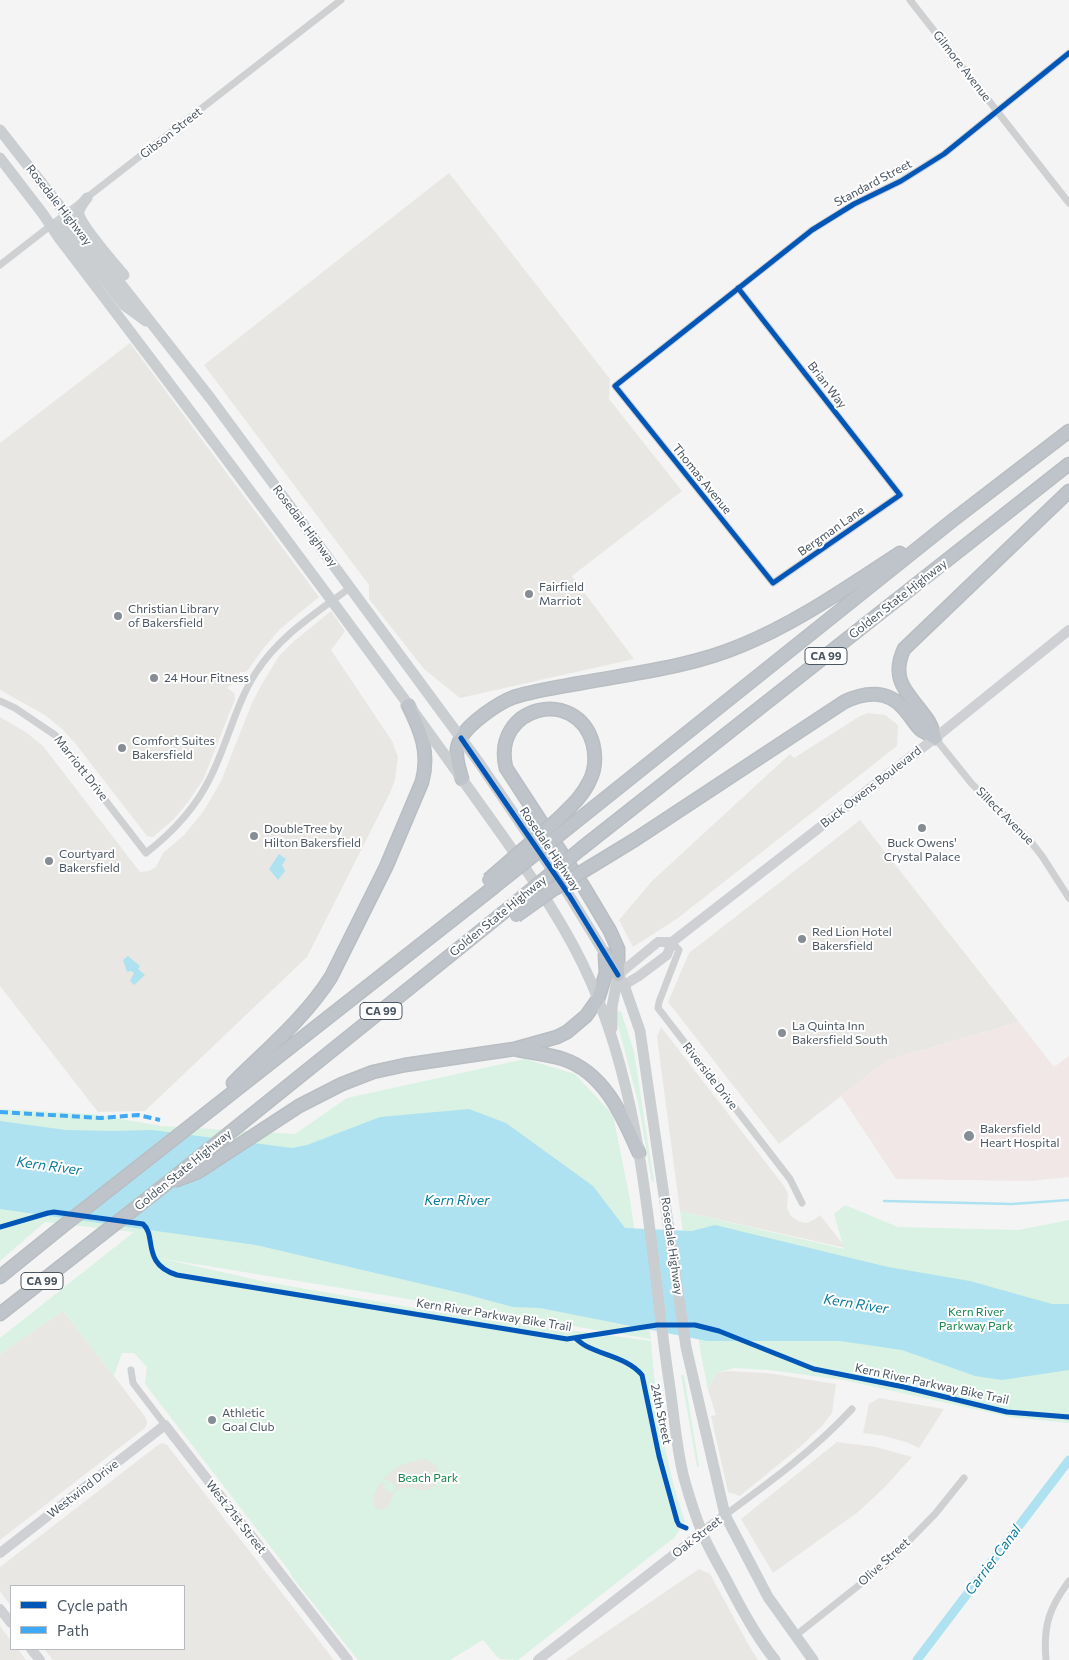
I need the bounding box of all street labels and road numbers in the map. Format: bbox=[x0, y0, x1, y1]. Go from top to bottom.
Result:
street label: Gilmore Avenue bbox=[930, 28, 994, 104]
street label: Gibson Street bbox=[137, 104, 205, 162]
street label: Standard Street bbox=[832, 156, 914, 210]
street label: Rosedale Highway bbox=[23, 162, 95, 248]
street label: Brian Way bbox=[804, 359, 850, 411]
street label: Thomas Avenue bbox=[669, 441, 735, 517]
street label: Rosedale Highway bbox=[270, 482, 340, 570]
street label: Bergman Lane bbox=[795, 503, 867, 559]
street label: Golden State Highway bbox=[846, 556, 950, 642]
road number: CA 99 bbox=[805, 648, 847, 664]
street label: Marriott Drive bbox=[51, 733, 111, 803]
street label: Buck Owens Boulevard bbox=[818, 743, 924, 831]
street label: Sillect Avenue bbox=[973, 784, 1037, 848]
street label: Rosedale Highway bbox=[516, 804, 584, 894]
street label: Golden State Highway bbox=[447, 873, 549, 959]
road number: CA 99 bbox=[360, 1002, 402, 1019]
street label: Riverside Drive bbox=[679, 1040, 741, 1112]
street label: Golden State Highway bbox=[132, 1127, 234, 1213]
street label: Rosedale Highway bbox=[658, 1196, 686, 1296]
road number: CA 99 bbox=[21, 1272, 63, 1290]
street label: Kern River Parkway Bike Trail bbox=[415, 1296, 573, 1334]
street label: Kern River Parkway Bike Trail bbox=[854, 1361, 1010, 1407]
street label: 24th Street bbox=[648, 1382, 674, 1446]
street label: Westwind Drive bbox=[45, 1457, 121, 1521]
street label: West 21st Street bbox=[203, 1478, 269, 1556]
street label: Oak Street bbox=[669, 1513, 725, 1561]
street label: Olive Street bbox=[855, 1535, 913, 1589]

